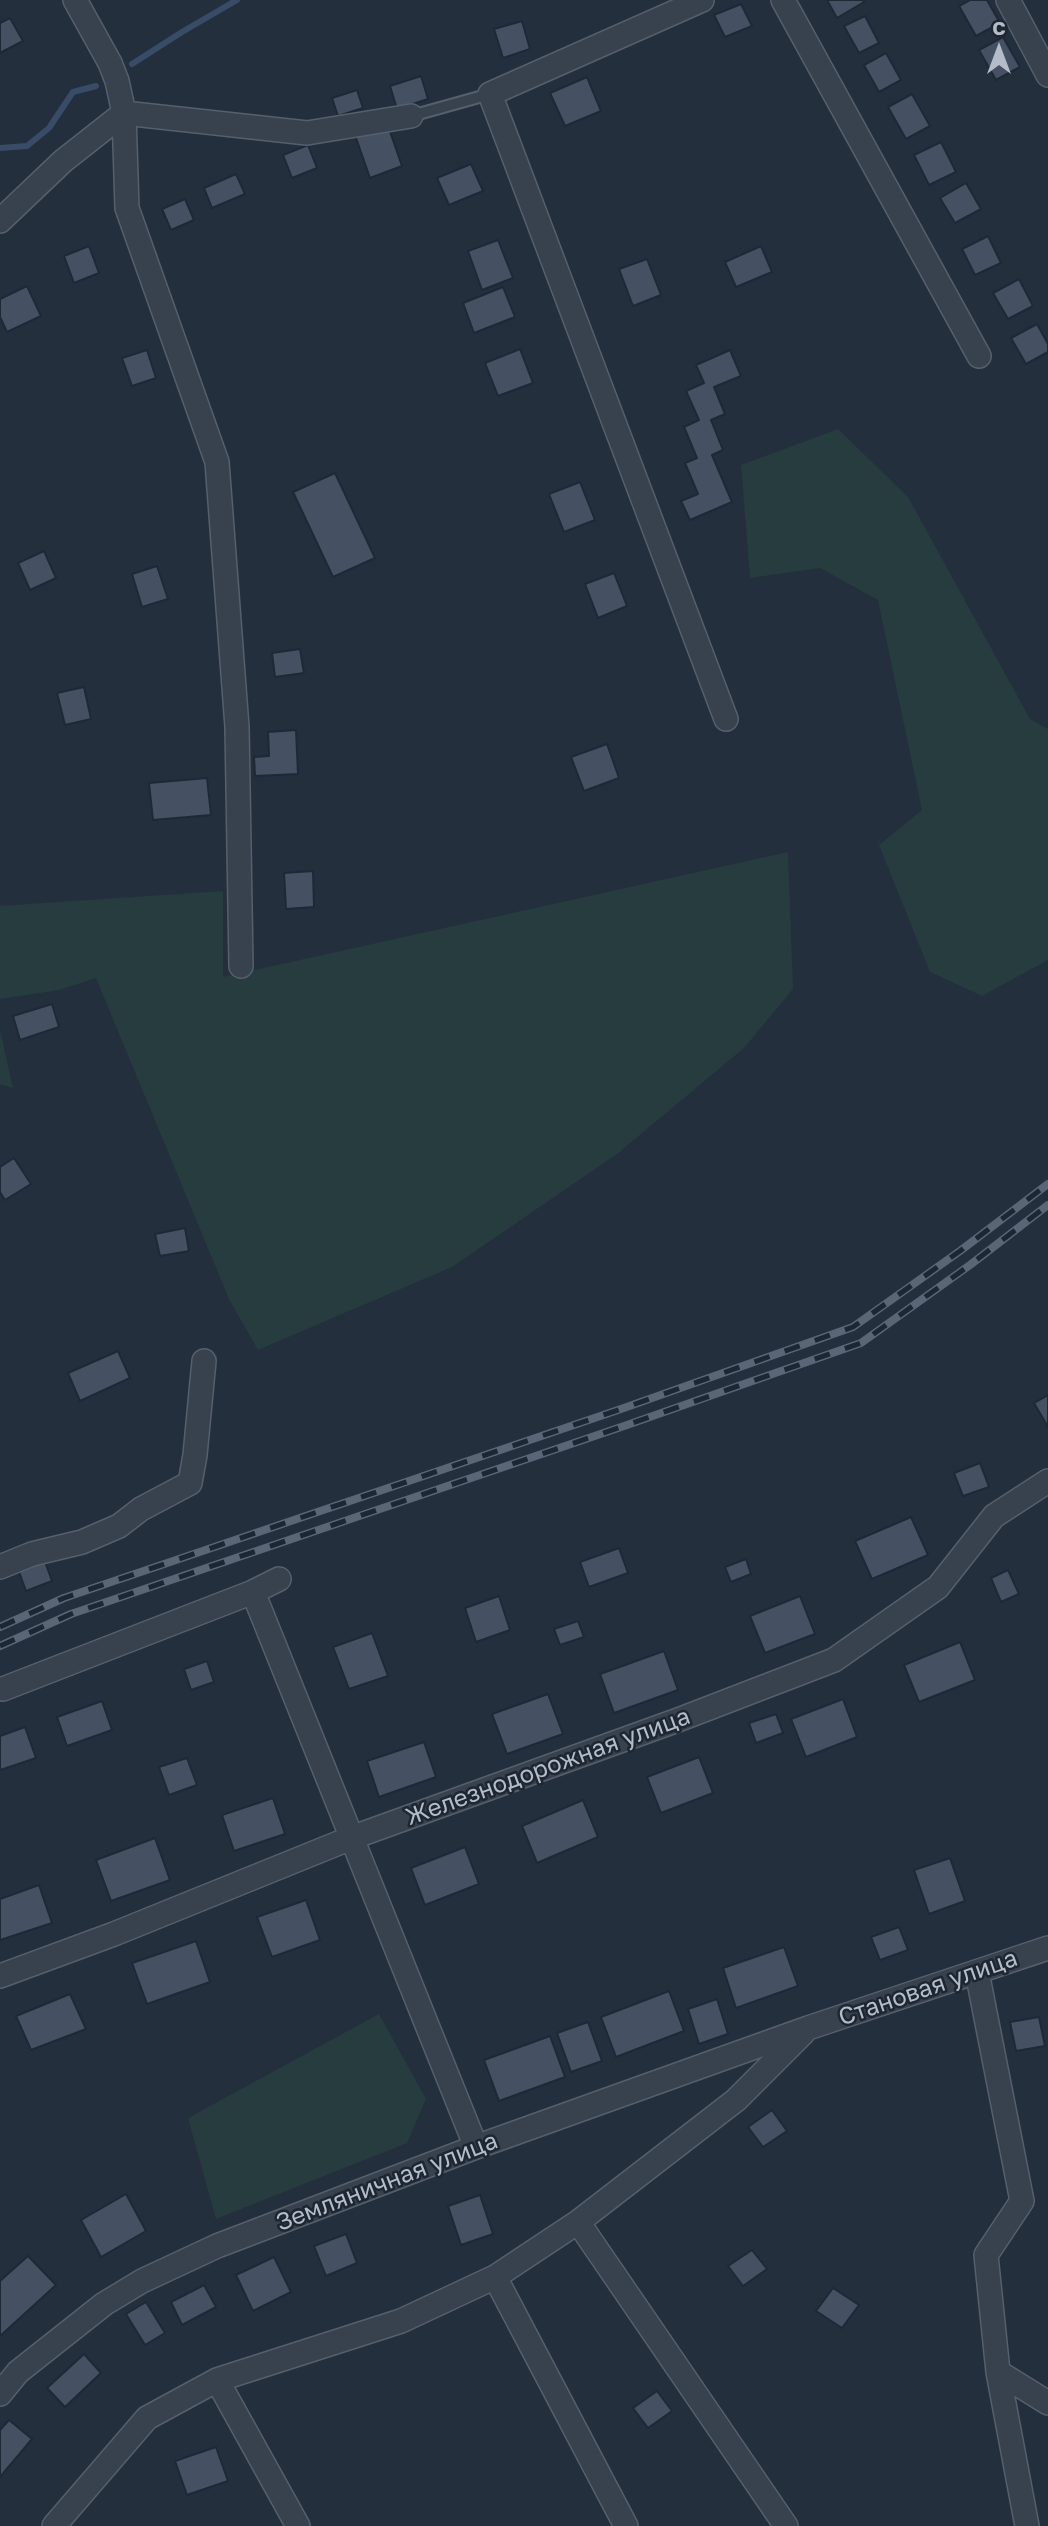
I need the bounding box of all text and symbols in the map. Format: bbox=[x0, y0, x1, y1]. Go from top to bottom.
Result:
north arrow bbox=[964, 14, 1034, 84]
text: С bbox=[992, 16, 1006, 39]
street label: Железнодорожная улица bbox=[402, 1702, 694, 1832]
street label: Становая улица bbox=[835, 1944, 1021, 2032]
street label: Земляничная улица bbox=[272, 2126, 502, 2238]

